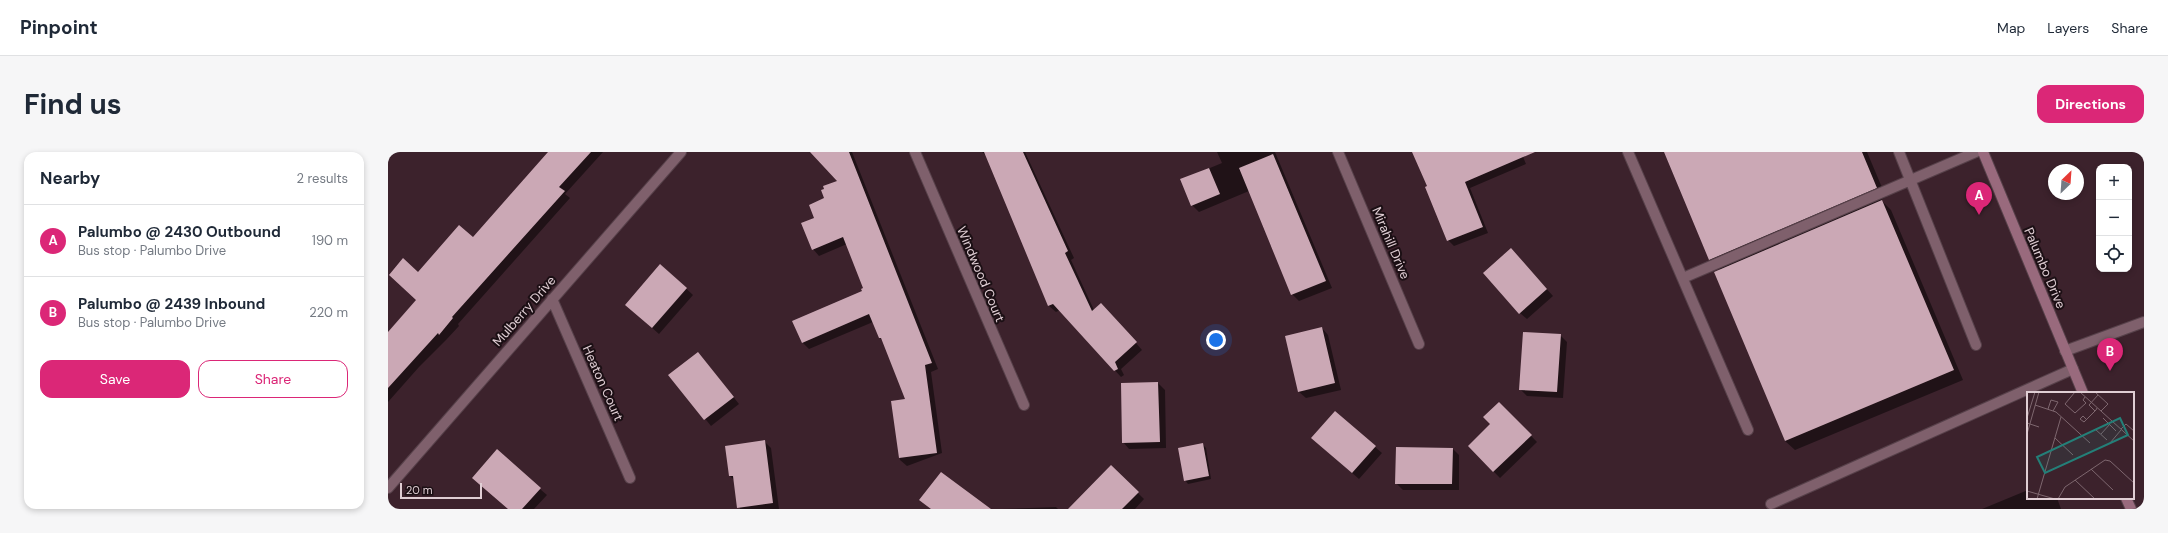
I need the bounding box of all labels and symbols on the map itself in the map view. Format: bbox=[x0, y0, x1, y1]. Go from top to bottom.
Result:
north arrow bbox=[2048, 164, 2084, 200]
pin: A bbox=[1966, 182, 1992, 215]
street label: Mirahill Drive bbox=[1368, 204, 1414, 282]
street label: Windwood Court bbox=[953, 224, 1009, 324]
street label: Palumbo Drive bbox=[2020, 225, 2070, 311]
street label: Mulberry Drive bbox=[489, 272, 559, 350]
your location bbox=[1206, 330, 1226, 350]
pin: B bbox=[2097, 338, 2123, 371]
street label: Heaton Court bbox=[579, 343, 627, 423]
inset map bbox=[2027, 392, 2134, 499]
scale bar bbox=[400, 481, 482, 500]

